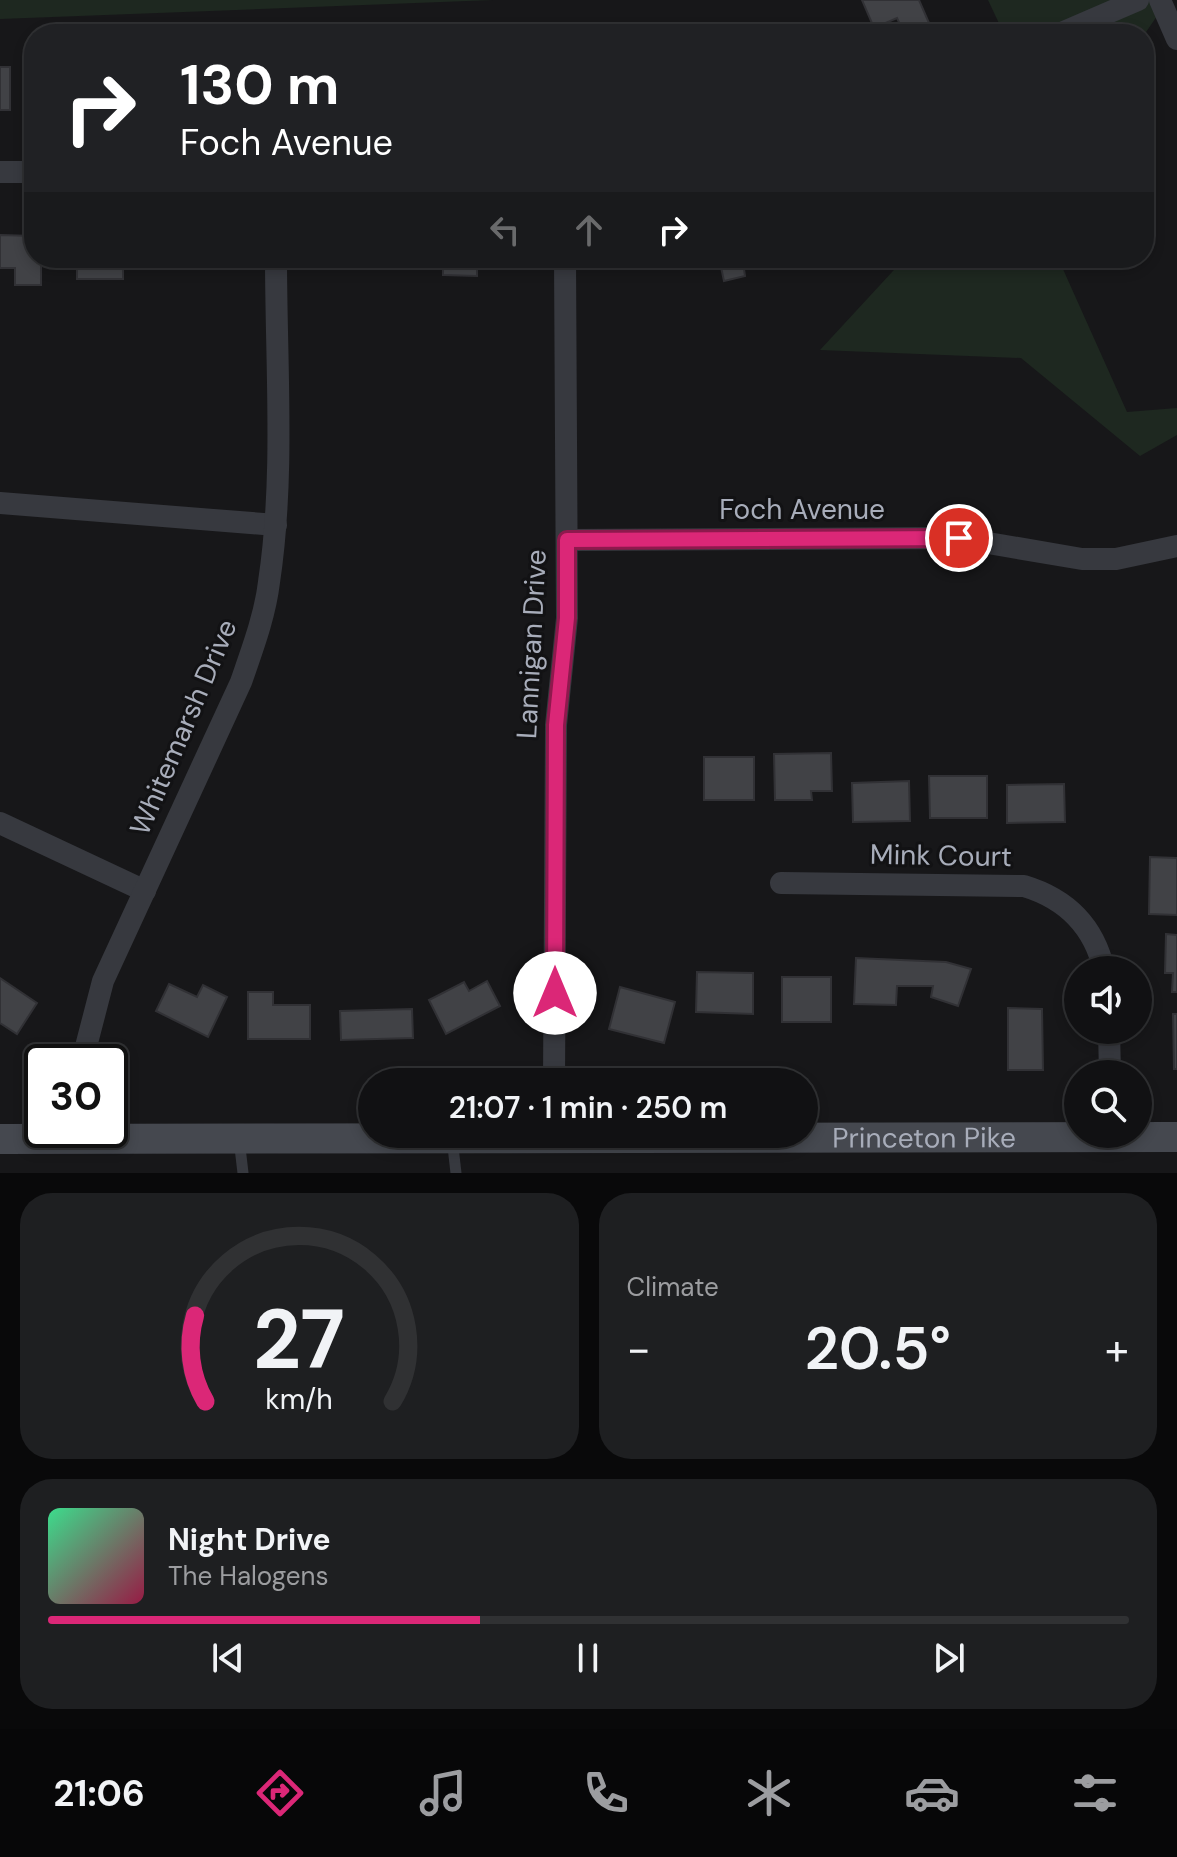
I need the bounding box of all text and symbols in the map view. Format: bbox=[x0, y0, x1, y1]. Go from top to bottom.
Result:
text: 130 m bbox=[180, 48, 339, 121]
icon: right bbox=[48, 56, 152, 160]
text: Foch Avenue bbox=[180, 119, 393, 166]
icon: left bbox=[483, 208, 527, 252]
icon: ahead bbox=[567, 208, 611, 252]
icon: right bbox=[651, 208, 695, 252]
street label: Foch Avenue bbox=[719, 491, 885, 528]
pin bbox=[925, 504, 993, 572]
icon: arrive bbox=[937, 516, 981, 560]
street label: Lannigan Drive bbox=[508, 548, 555, 740]
street label: Whitemarsh Drive bbox=[121, 614, 246, 841]
street label: Mink Court bbox=[870, 836, 1012, 875]
position arrow bbox=[513, 951, 597, 1035]
map controls bbox=[1064, 956, 1152, 1148]
button: sound bbox=[1064, 956, 1152, 1044]
speed limit sign: 30 bbox=[24, 1044, 128, 1148]
button: search bbox=[1064, 1060, 1152, 1148]
text: 21:07 · 1 min · 250 m bbox=[449, 1088, 727, 1127]
street label: Princeton Pike bbox=[832, 1119, 1016, 1157]
text: Climate bbox=[627, 1270, 719, 1304]
text: 27 bbox=[253, 1285, 345, 1394]
text: 20.5° bbox=[805, 1309, 951, 1388]
text: − bbox=[627, 1320, 651, 1378]
text: + bbox=[1105, 1320, 1129, 1378]
text: km/h bbox=[265, 1381, 333, 1418]
text: Night Drive bbox=[168, 1520, 331, 1559]
text: The Halogens bbox=[168, 1559, 328, 1593]
icon: previous bbox=[206, 1636, 250, 1680]
icon: pause bbox=[566, 1636, 610, 1680]
icon: next bbox=[927, 1636, 971, 1680]
icon: directions bbox=[252, 1765, 308, 1821]
icon: music bbox=[415, 1765, 471, 1821]
icon: phone bbox=[578, 1765, 634, 1821]
icon: climate bbox=[741, 1765, 797, 1821]
icon: car bbox=[904, 1765, 960, 1821]
icon: filters bbox=[1067, 1765, 1123, 1821]
text: 21:06 bbox=[54, 1770, 145, 1817]

